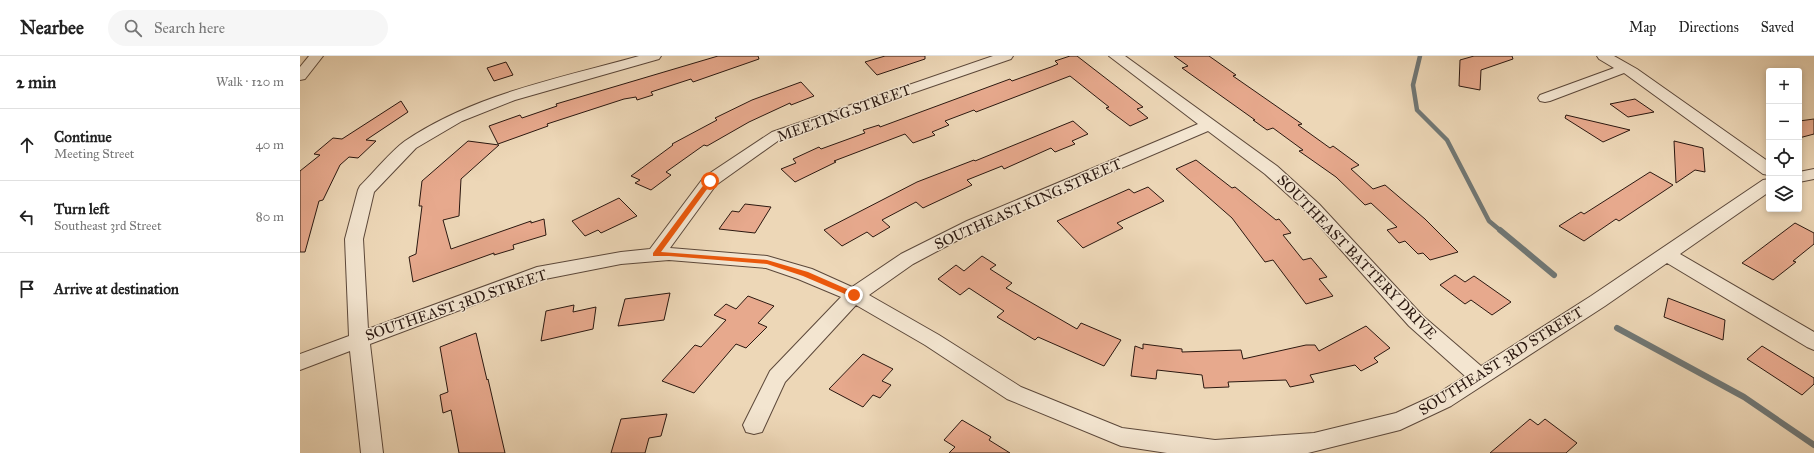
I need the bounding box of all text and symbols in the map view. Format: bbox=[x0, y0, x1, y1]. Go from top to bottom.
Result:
search box bbox=[108, 10, 388, 46]
text: Nearbee bbox=[20, 16, 84, 39]
icon: search bbox=[122, 17, 144, 39]
text: Search here bbox=[154, 19, 225, 37]
text: Map bbox=[1629, 19, 1656, 36]
text: Directions bbox=[1678, 19, 1739, 36]
text: Saved bbox=[1761, 19, 1794, 36]
map controls bbox=[1766, 68, 1802, 212]
button: + bbox=[1766, 68, 1802, 104]
text: 2 min bbox=[16, 72, 56, 93]
text: Walk · 120 m bbox=[216, 74, 284, 90]
street label: MEETING STREET bbox=[774, 80, 914, 146]
button: − bbox=[1766, 104, 1802, 140]
text: Continue bbox=[54, 128, 112, 146]
icon: ahead bbox=[16, 134, 38, 156]
text: 40 m bbox=[255, 137, 284, 153]
button: locate bbox=[1766, 140, 1802, 176]
text: Meeting Street bbox=[54, 146, 134, 162]
street label: SOUTHEAST KING STREET bbox=[932, 154, 1124, 254]
street label: SOUTHEAST BATTERY DRIVE bbox=[1273, 171, 1441, 343]
route start bbox=[701, 172, 719, 190]
button: layers bbox=[1766, 176, 1802, 212]
text: Turn left bbox=[54, 200, 110, 218]
icon: left bbox=[16, 206, 38, 228]
text: 80 m bbox=[256, 209, 284, 225]
text: Southeast 3rd Street bbox=[54, 218, 162, 234]
street label: SOUTHEAST 3RD STREET bbox=[363, 265, 549, 345]
icon: arrive bbox=[16, 278, 38, 300]
text: Arrive at destination bbox=[54, 280, 179, 298]
route end bbox=[845, 286, 863, 304]
street label: SOUTHEAST 3RD STREET bbox=[1415, 303, 1587, 419]

